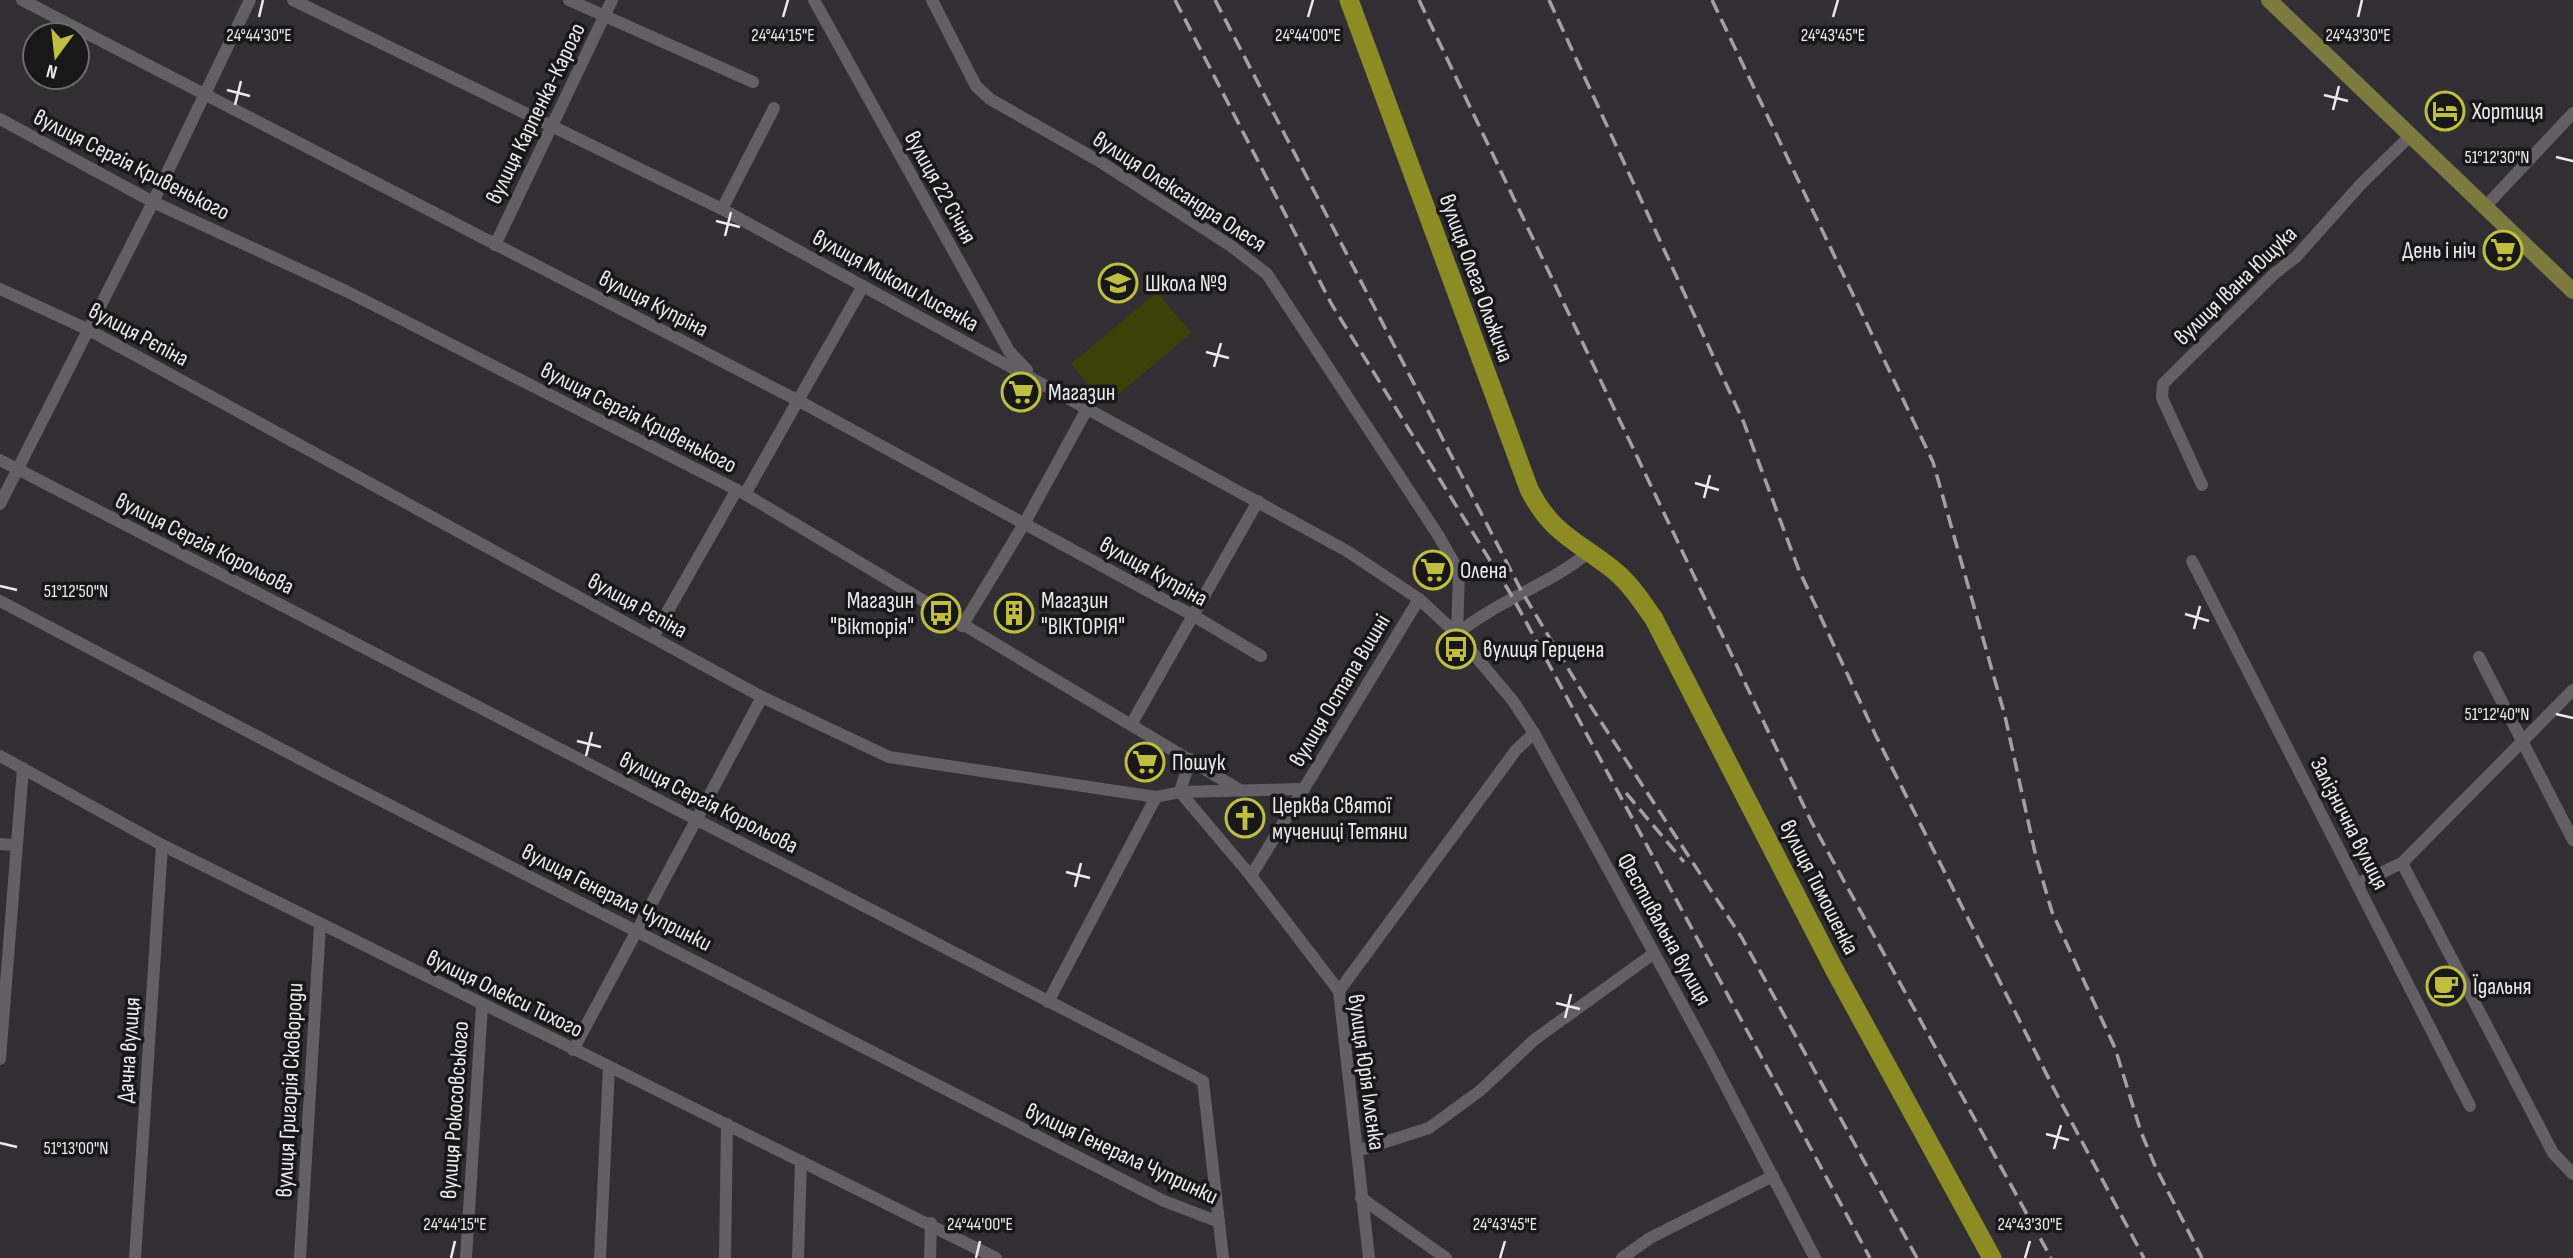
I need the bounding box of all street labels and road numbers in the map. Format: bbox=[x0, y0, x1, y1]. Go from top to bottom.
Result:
street label: вулиця Карпенка-Карого bbox=[480, 18, 592, 208]
street label: вулиця Сергія Кривенького bbox=[29, 103, 234, 226]
street label: вулиця Олександра Олеся bbox=[1087, 125, 1271, 258]
street label: вулиця 22 Січня bbox=[898, 126, 982, 249]
street label: вулиця Олега Ольжича bbox=[1433, 191, 1519, 366]
street label: вулиця Івана Ющука bbox=[2169, 220, 2303, 351]
street label: вулиця Миколи Лисенка bbox=[808, 224, 983, 338]
street label: вулиця Купріна bbox=[594, 264, 713, 343]
street label: вулиця Рєпіна bbox=[84, 297, 193, 373]
street label: вулиця Сергія Кривенького bbox=[536, 356, 741, 479]
street label: вулиця Сергія Корольова bbox=[110, 487, 299, 601]
street label: вулиця Купріна bbox=[1095, 531, 1212, 613]
street label: вулиця Рєпіна bbox=[583, 567, 692, 645]
street label: вулиця Остапа Вишні bbox=[1283, 609, 1396, 772]
street label: вулиця Сергія Корольова bbox=[614, 746, 803, 860]
street label: Залізнична вулиця bbox=[2304, 753, 2394, 894]
street label: вулиця Тимошенка bbox=[1773, 816, 1865, 959]
street label: вулиця Генерала Чупринки bbox=[517, 838, 716, 958]
street label: Фестивальна вулиця bbox=[1611, 849, 1717, 1010]
street label: вулиця Олекси Тихого bbox=[422, 944, 588, 1044]
street label: вулиця Григорія Сковороди bbox=[270, 982, 310, 1198]
street label: вулиця Юрія Іллєнка bbox=[1341, 992, 1391, 1152]
street label: Дачна вулиця bbox=[111, 996, 147, 1104]
street label: вулиця Рокосовського bbox=[435, 1020, 475, 1200]
street label: вулиця Генерала Чупринки bbox=[1021, 1097, 1222, 1211]

